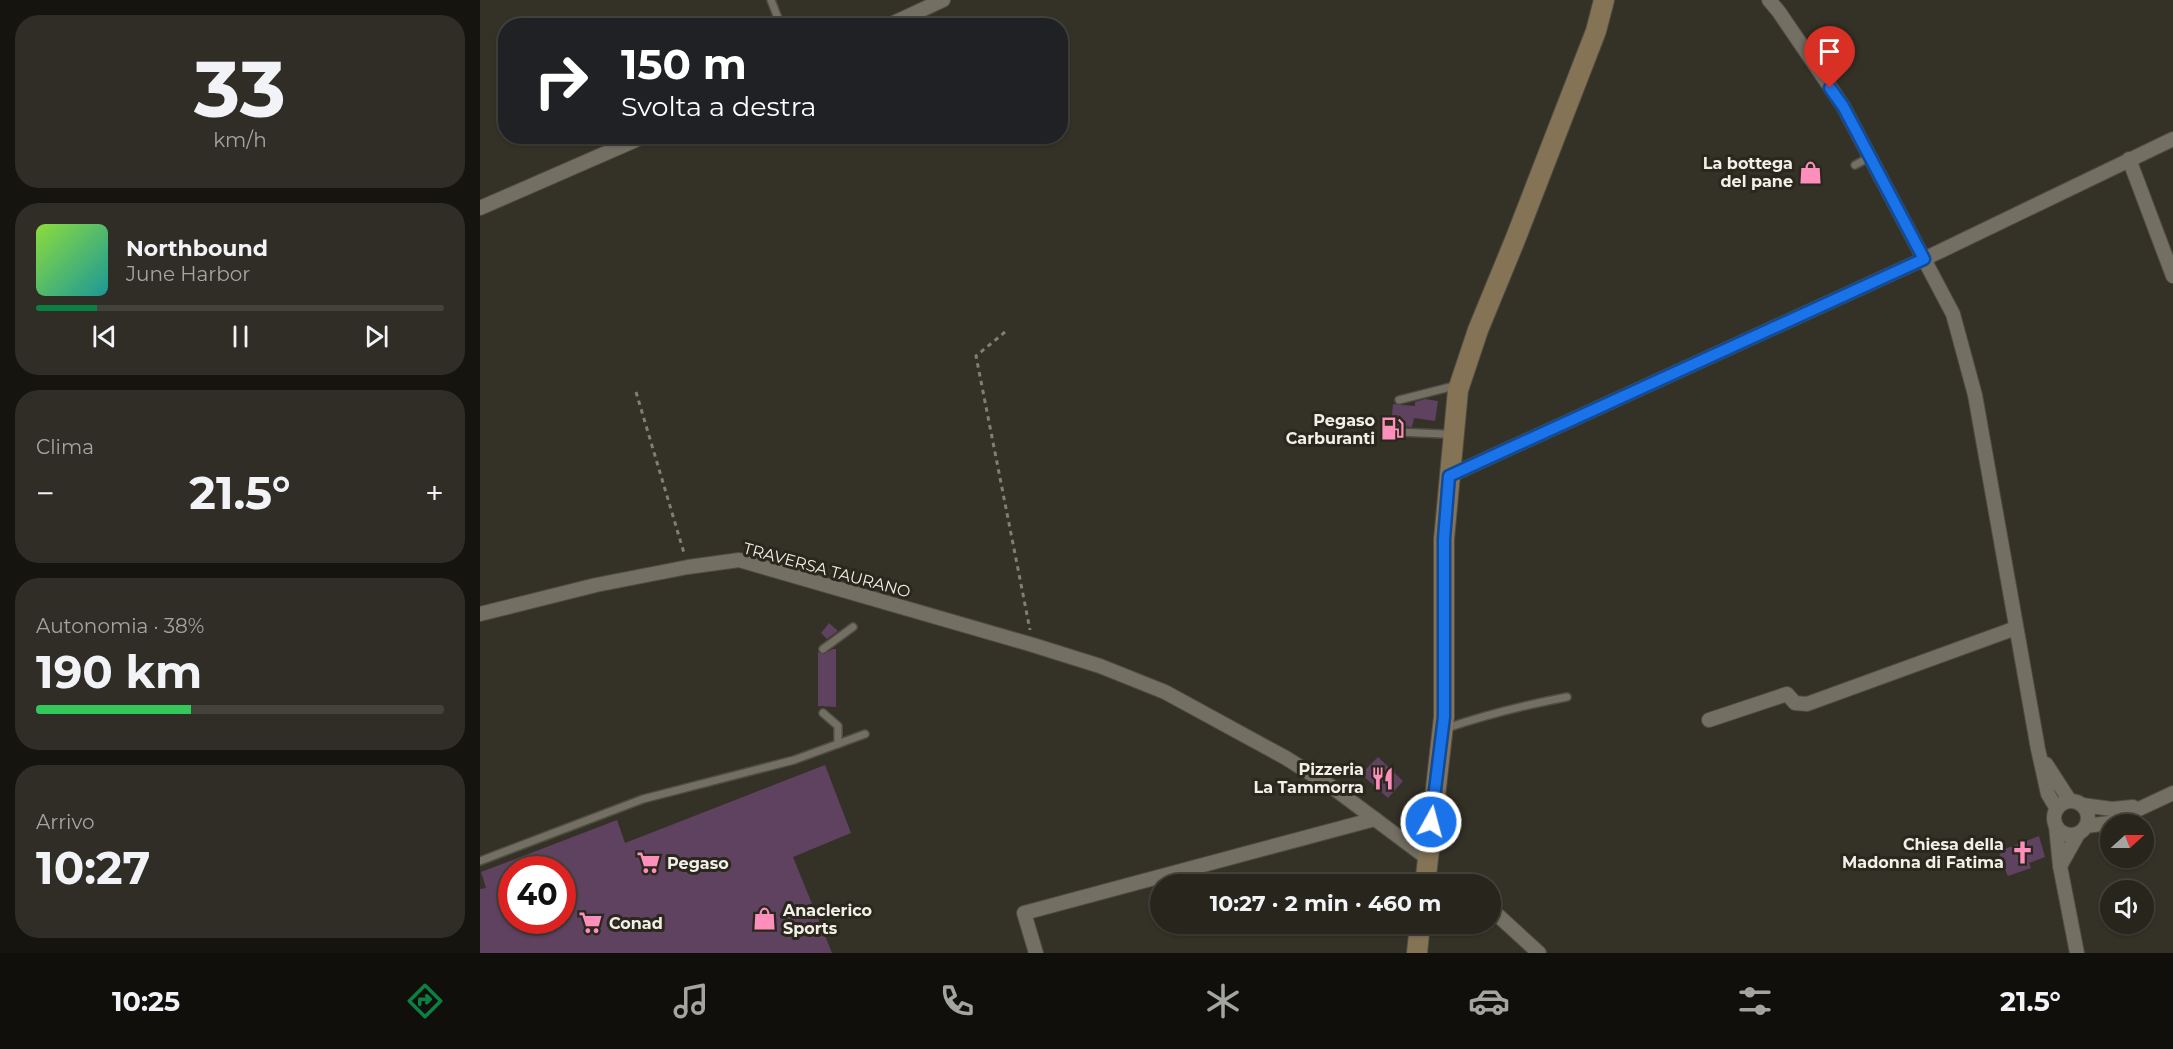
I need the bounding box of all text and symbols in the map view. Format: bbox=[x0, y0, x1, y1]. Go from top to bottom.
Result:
pin bbox=[1804, 26, 1855, 88]
icon: arrive bbox=[1813, 35, 1846, 68]
text: 150 m bbox=[621, 38, 747, 90]
text: 33 bbox=[194, 41, 286, 137]
icon: right bbox=[522, 42, 600, 120]
text: Svolta a destra bbox=[621, 90, 816, 123]
text: km/h bbox=[213, 128, 267, 152]
place label: La bottega del pane bbox=[1703, 154, 1793, 191]
shop icon: La bottega del pane bbox=[1798, 159, 1824, 185]
text: Northbound bbox=[126, 235, 268, 262]
text: June Harbor bbox=[126, 262, 250, 286]
icon: previous bbox=[88, 320, 121, 353]
icon: pause bbox=[224, 320, 257, 353]
icon: next bbox=[360, 320, 393, 353]
place label: Pegaso Carburanti bbox=[1286, 411, 1375, 448]
fuel station icon: Pegaso Carburanti bbox=[1380, 416, 1406, 442]
text: Clima bbox=[36, 435, 94, 459]
text: 21.5° bbox=[189, 465, 291, 520]
text: − bbox=[36, 473, 55, 513]
text: + bbox=[425, 473, 444, 513]
street label: TRAVERSA TAURANO bbox=[741, 539, 913, 601]
text: Autonomia · 38% bbox=[36, 614, 204, 638]
text: 190 km bbox=[36, 644, 202, 699]
place label: Pizzeria La Tammorra bbox=[1253, 760, 1364, 797]
restaurant icon: Pizzeria La Tammorra bbox=[1369, 765, 1395, 791]
position arrow bbox=[1399, 790, 1463, 854]
text: Arrivo bbox=[36, 810, 95, 834]
north arrow bbox=[2100, 814, 2154, 868]
map controls bbox=[2100, 814, 2154, 934]
place label: Chiesa della Madonna di Fatima bbox=[1842, 835, 2004, 872]
text: 10:27 bbox=[36, 840, 150, 895]
church icon: Chiesa della Madonna di Fatima bbox=[2009, 840, 2035, 866]
supermarket icon: Pegaso bbox=[636, 850, 662, 876]
place label: Pegaso bbox=[667, 854, 729, 873]
speed limit sign: 40 bbox=[498, 856, 576, 934]
button: sound bbox=[2100, 880, 2154, 934]
text: 10:27 · 2 min · 460 m bbox=[1210, 890, 1441, 917]
place label: Anaclerico Sports bbox=[782, 901, 872, 938]
shop icon: Anaclerico Sports bbox=[752, 906, 778, 932]
supermarket icon: Conad bbox=[578, 910, 604, 936]
place label: Conad bbox=[609, 914, 663, 933]
icon: directions bbox=[404, 980, 446, 1022]
icon: music bbox=[670, 980, 712, 1022]
icon: phone bbox=[936, 980, 978, 1022]
icon: climate bbox=[1202, 980, 1244, 1022]
icon: car bbox=[1468, 980, 1510, 1022]
icon: filters bbox=[1734, 980, 1776, 1022]
text: 10:25 bbox=[112, 985, 180, 1018]
text: 21.5° bbox=[2000, 985, 2061, 1018]

